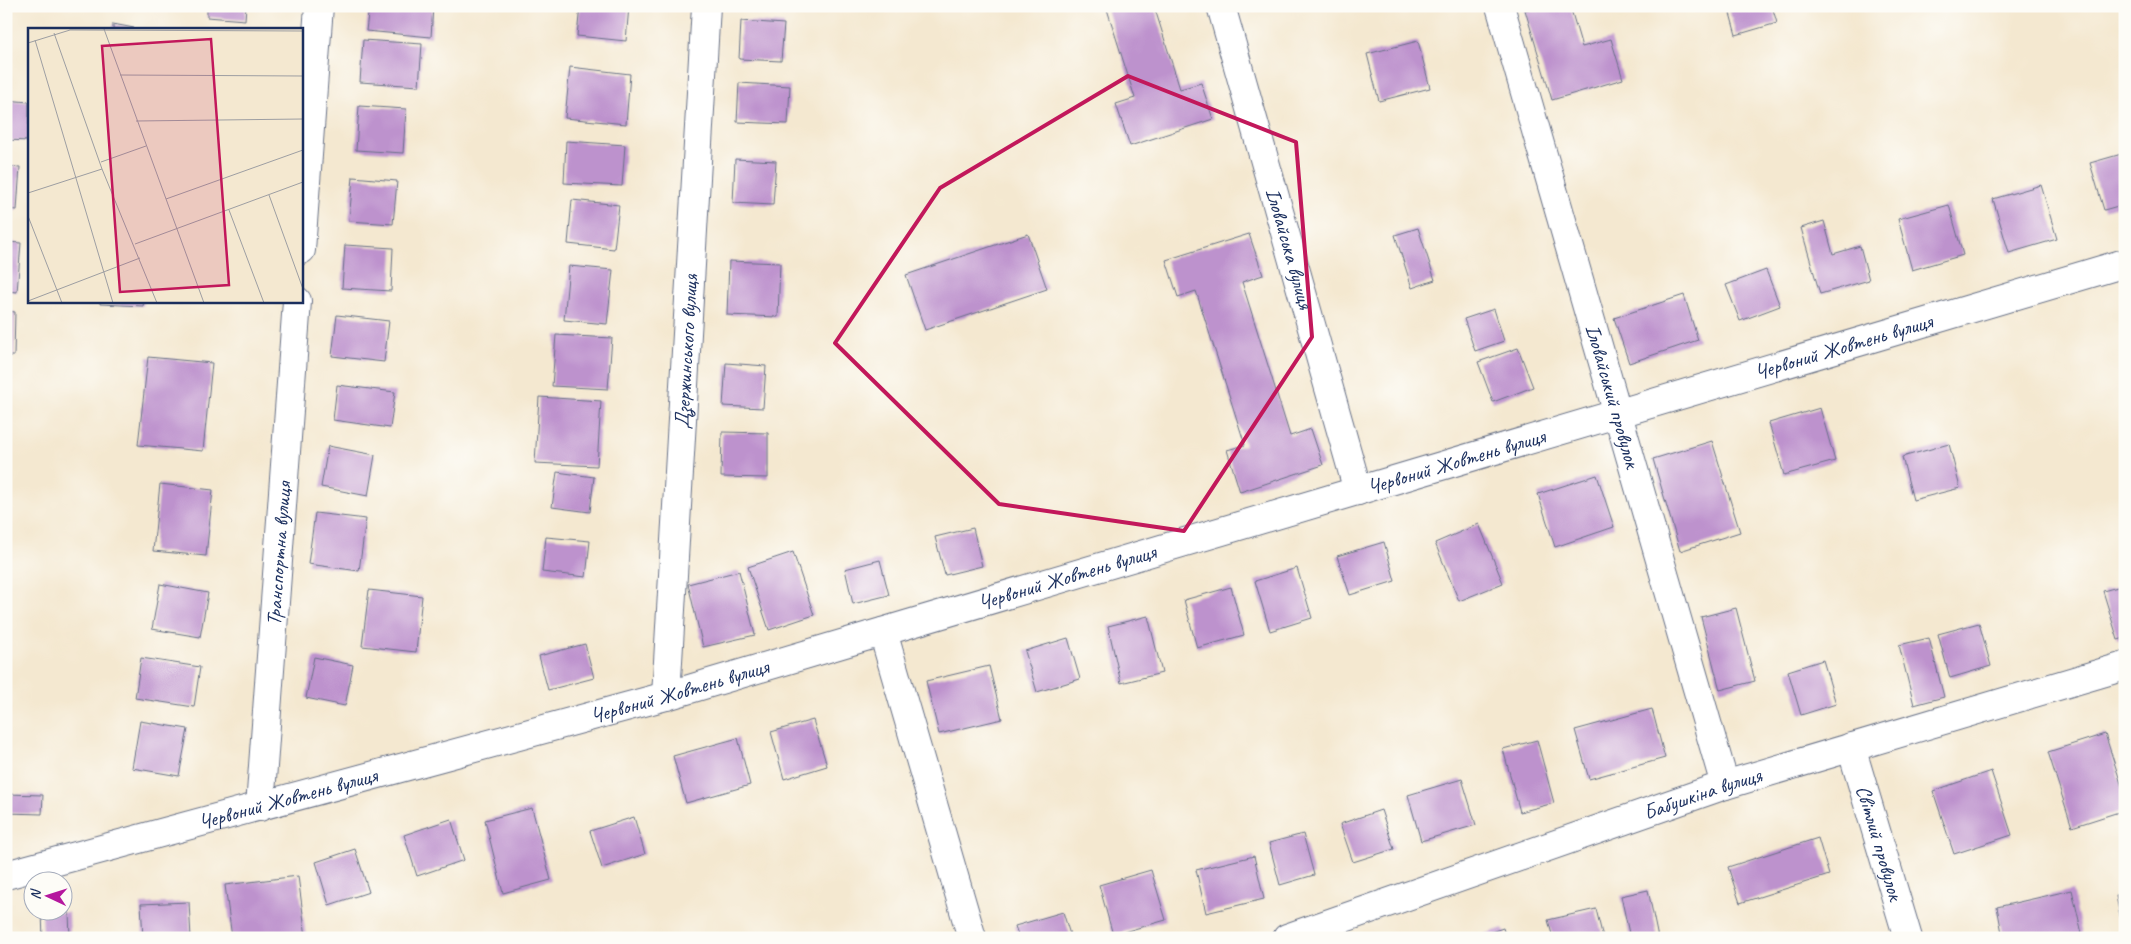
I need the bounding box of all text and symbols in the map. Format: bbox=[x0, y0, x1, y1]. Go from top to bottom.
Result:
inset map bbox=[28, 28, 302, 302]
street label: Іловайська вулиця bbox=[1260, 185, 1319, 313]
street label: Дзержинського вулиця bbox=[669, 272, 704, 430]
street label: Червоний Жовтень вулиця bbox=[1752, 308, 1937, 385]
street label: Іловайський провулок bbox=[1580, 321, 1646, 473]
street label: Червоний Жовтень вулиця bbox=[1364, 422, 1549, 500]
street label: Транспортна вулиця bbox=[260, 479, 297, 626]
street label: Червоний Жовтень вулиця bbox=[975, 538, 1160, 616]
street label: Червоний Жовтень вулиця bbox=[588, 653, 773, 729]
street label: Бабушкіна вулиця bbox=[1640, 761, 1766, 825]
street label: Червоний Жовтень вулиця bbox=[196, 762, 381, 835]
street label: Світлий провулок bbox=[1850, 782, 1910, 906]
north arrow bbox=[22, 872, 72, 922]
text: N bbox=[27, 888, 44, 900]

